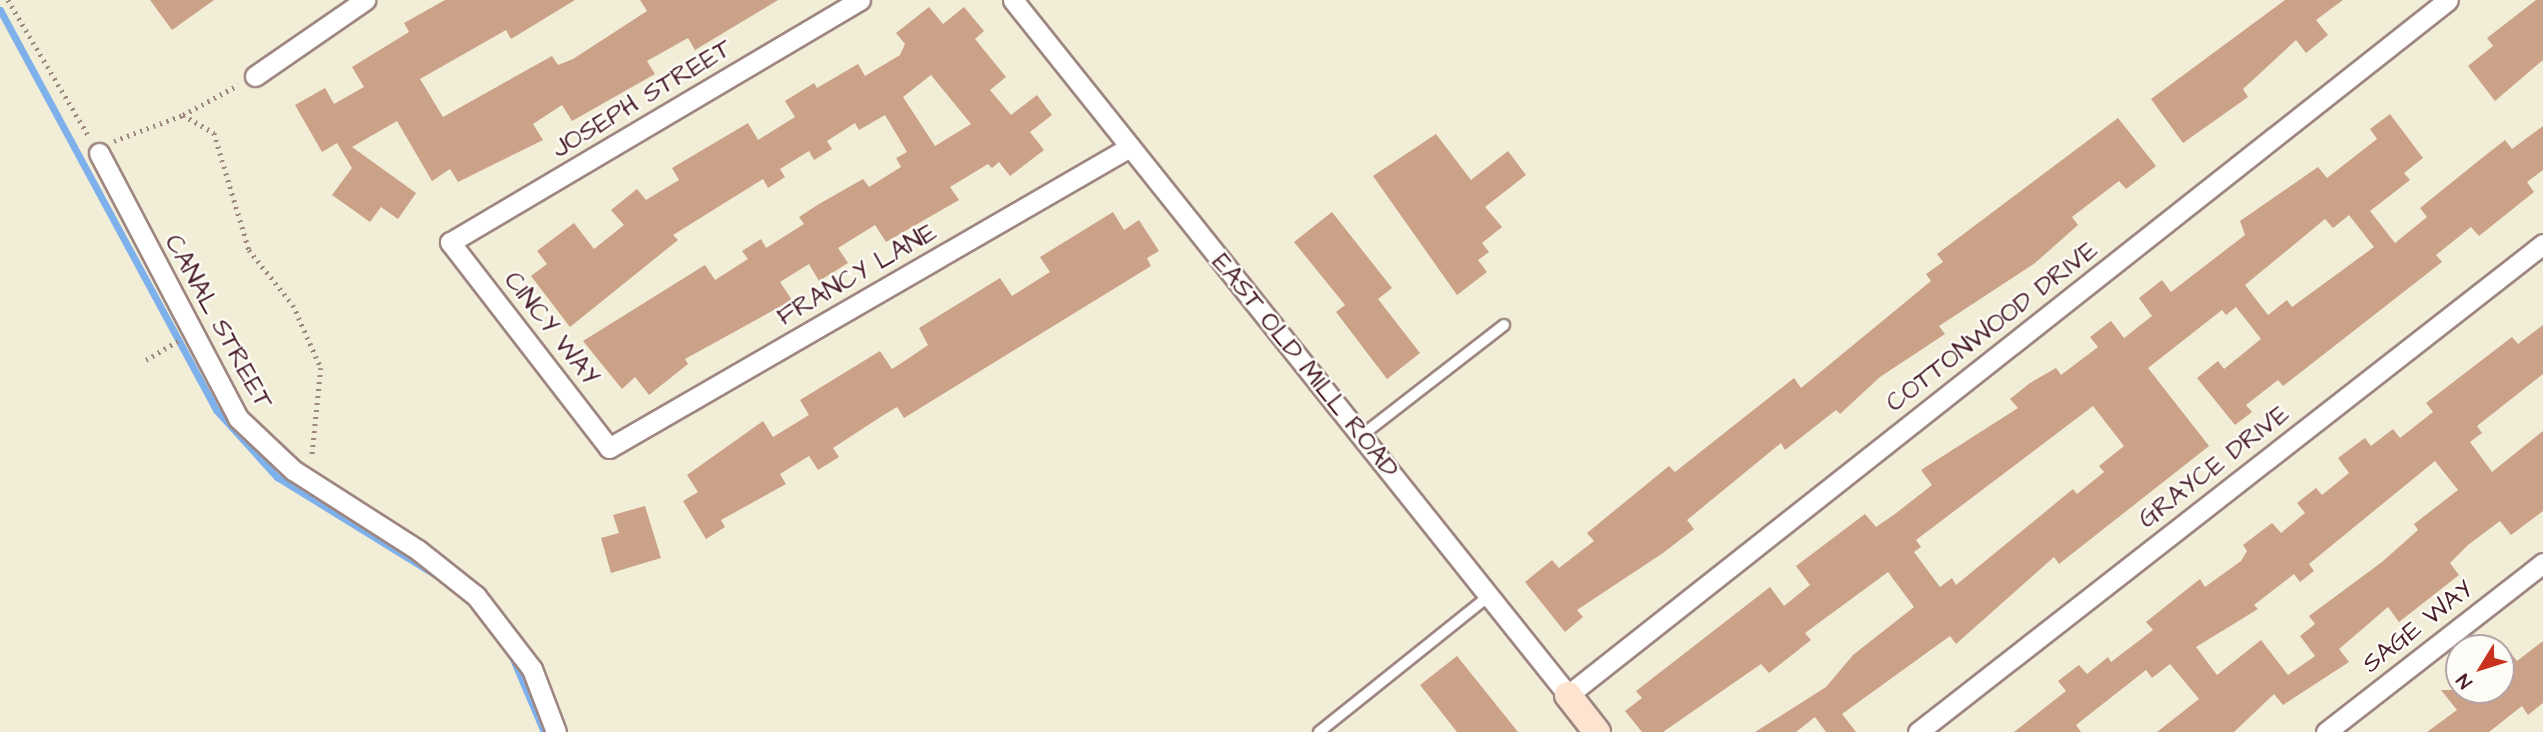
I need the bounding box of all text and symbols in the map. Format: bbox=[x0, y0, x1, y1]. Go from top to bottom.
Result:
street label: JOSEPH STREET bbox=[546, 33, 738, 165]
street label: FRANCY LANE bbox=[772, 217, 942, 333]
street label: CANAL STREET bbox=[157, 229, 279, 415]
street label: COTTONWOOD DRIVE bbox=[1880, 235, 2104, 419]
street label: EAST OLD MILL ROAD bbox=[1205, 248, 1405, 484]
street label: CINCY WAY bbox=[497, 266, 605, 392]
street label: GRAYCE DRIVE bbox=[2133, 399, 2295, 535]
street label: SAGE WAY bbox=[2356, 574, 2480, 680]
north arrow bbox=[2445, 634, 2515, 704]
text: N bbox=[2450, 668, 2479, 694]

